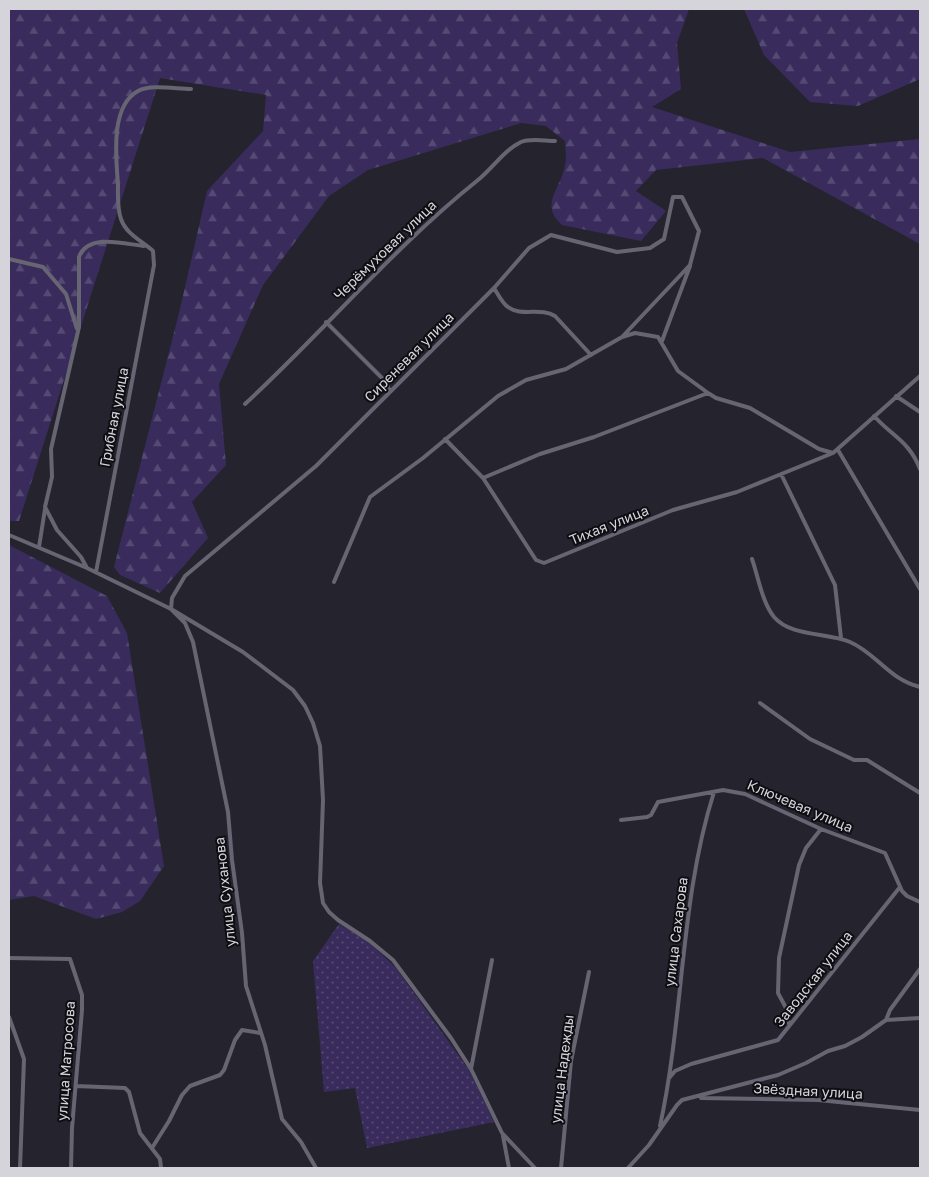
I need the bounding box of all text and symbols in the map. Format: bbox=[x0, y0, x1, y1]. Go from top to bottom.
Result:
street label: Черёмуховая улица bbox=[330, 196, 440, 303]
street label: Сиреневая улица bbox=[360, 308, 457, 405]
street label: Грибная улица bbox=[96, 366, 131, 468]
street label: Тихая улица bbox=[567, 501, 651, 548]
street label: Ключевая улица bbox=[745, 776, 856, 836]
street label: улица Суханова bbox=[210, 836, 239, 948]
street label: улица Сахарова bbox=[660, 876, 691, 988]
street label: Заводская улица bbox=[770, 927, 855, 1030]
street label: улица Матросова bbox=[53, 1000, 78, 1121]
street label: улица Надежды bbox=[546, 1014, 577, 1124]
street label: Звёздная улица bbox=[753, 1079, 863, 1102]

